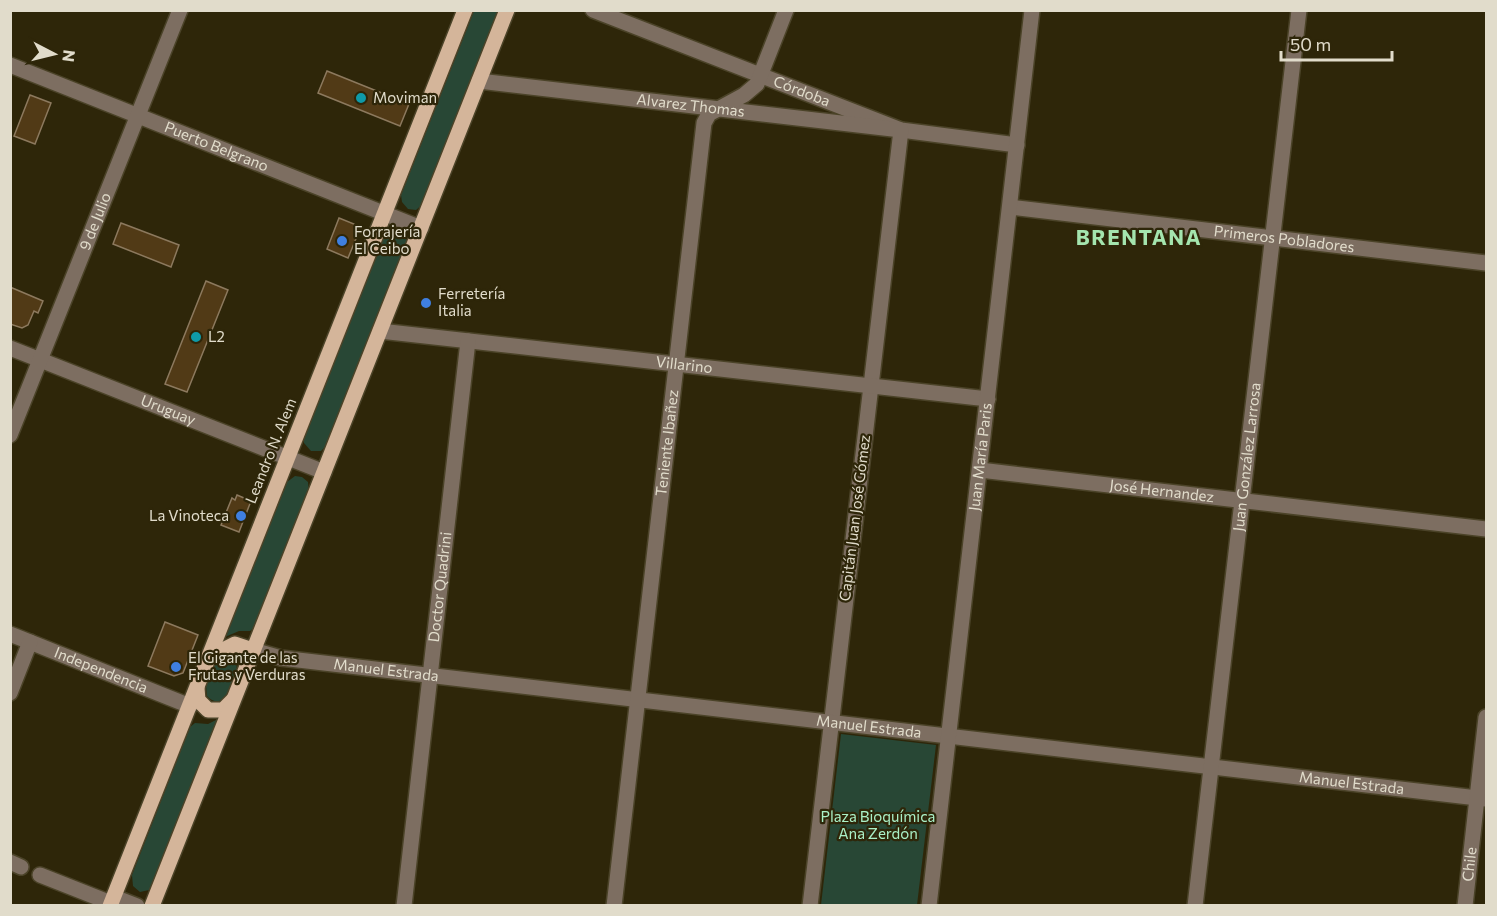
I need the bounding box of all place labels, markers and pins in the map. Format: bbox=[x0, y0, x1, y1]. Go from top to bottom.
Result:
place label: Moviman bbox=[373, 88, 437, 106]
marker: Moviman bbox=[354, 91, 368, 105]
place label: Forrajería El Ceibo bbox=[354, 222, 420, 257]
marker: Forrajería El Ceibo bbox=[335, 234, 349, 248]
place label: Ferretería Italia bbox=[438, 284, 505, 319]
marker: Ferretería Italia bbox=[419, 296, 433, 310]
place label: L2 bbox=[208, 327, 225, 345]
marker: L2 bbox=[189, 330, 203, 344]
place label: La Vinoteca bbox=[149, 506, 229, 524]
marker: La Vinoteca bbox=[234, 509, 248, 523]
place label: El Gigante de las Frutas y Verduras bbox=[188, 648, 306, 683]
marker: El Gigante de las Frutas y Verduras bbox=[169, 660, 183, 674]

